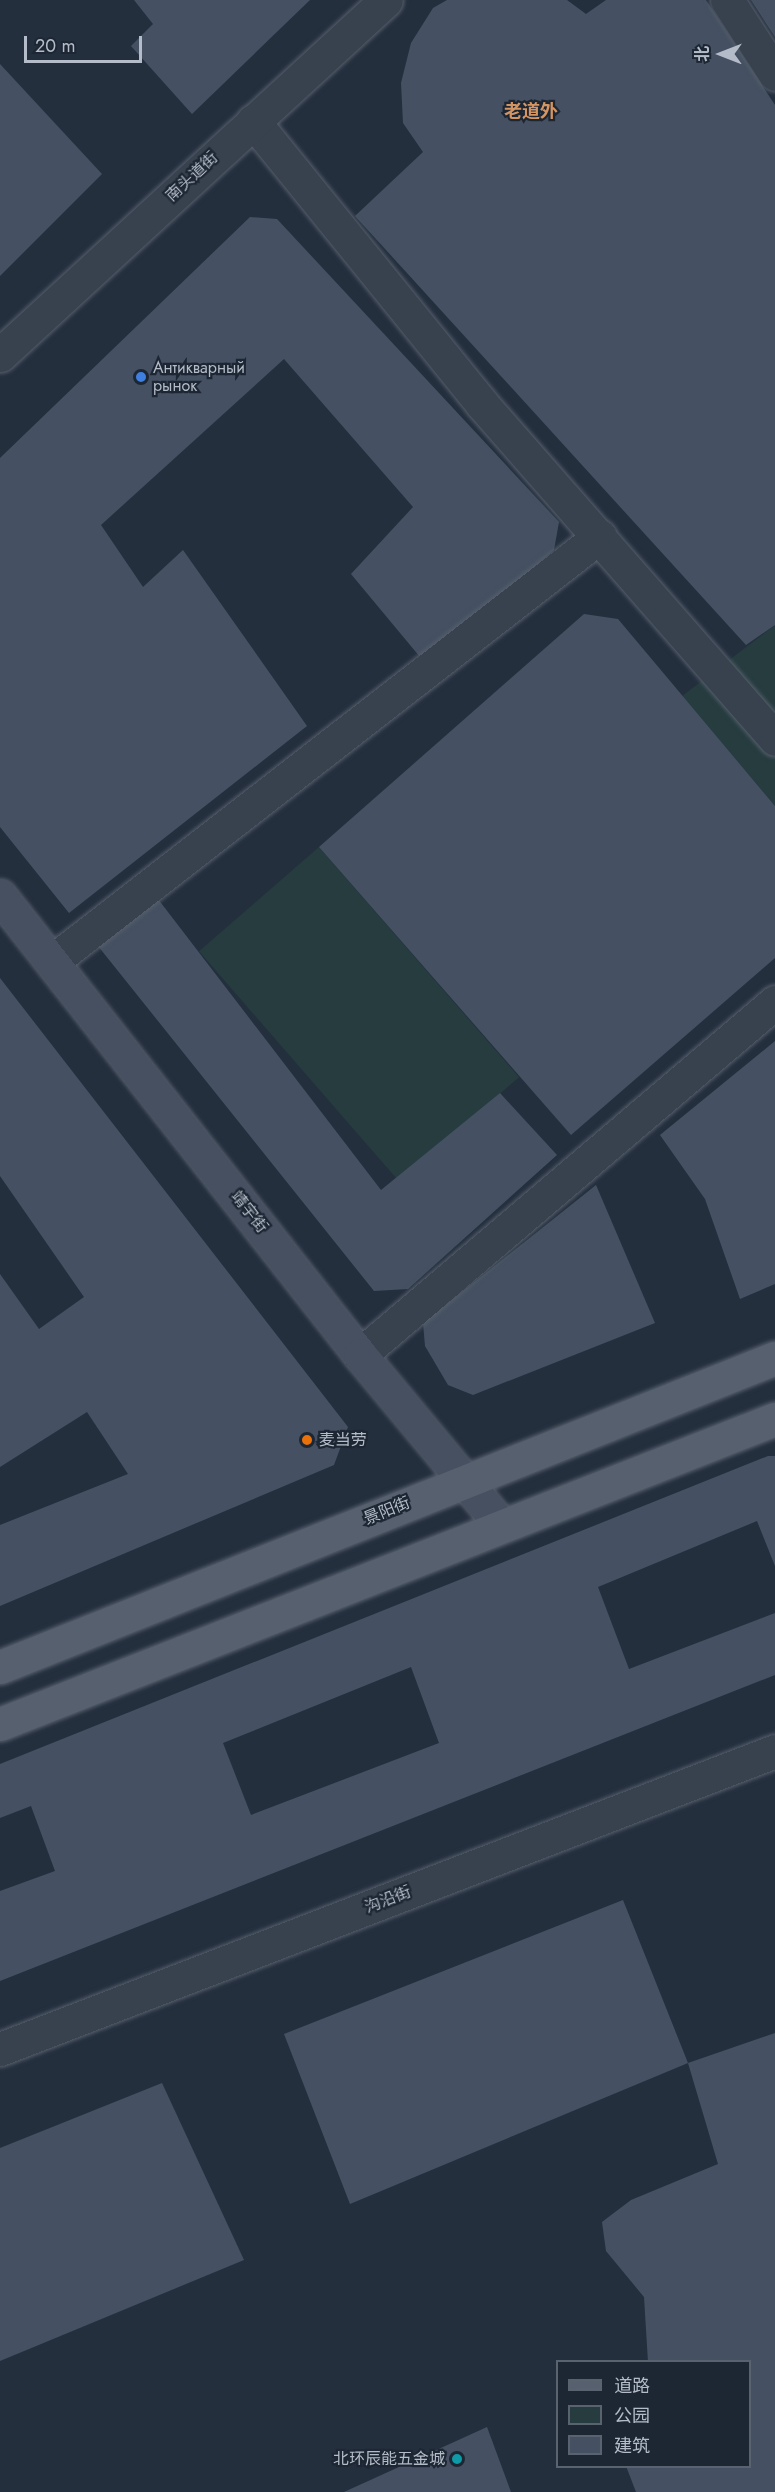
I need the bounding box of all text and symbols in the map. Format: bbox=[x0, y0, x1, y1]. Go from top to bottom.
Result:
scale bar bbox=[27, 24, 146, 62]
north arrow bbox=[691, 24, 751, 84]
text: 20 m bbox=[35, 33, 75, 59]
text: 北 bbox=[691, 46, 714, 62]
district label: 老道外 bbox=[504, 100, 558, 122]
street label: 南头道街 bbox=[162, 148, 222, 206]
place label: Антикварный рынок bbox=[153, 358, 245, 396]
marker: Антикварный рынок bbox=[134, 370, 148, 384]
street label: 靖宇街 bbox=[227, 1187, 271, 1237]
place label: 麦当劳 bbox=[319, 1430, 367, 1450]
marker: 麦当劳 bbox=[300, 1433, 314, 1447]
street label: 景阳街 bbox=[361, 1493, 413, 1529]
street label: 沟沿街 bbox=[362, 1882, 414, 1918]
legend bbox=[556, 2360, 751, 2468]
text: 道路 bbox=[614, 2373, 650, 2399]
text: 公园 bbox=[614, 2403, 650, 2429]
text: 建筑 bbox=[614, 2433, 650, 2459]
place label: 北环辰能五金城 bbox=[333, 2449, 445, 2469]
marker: 北环辰能五金城 bbox=[450, 2452, 464, 2466]

